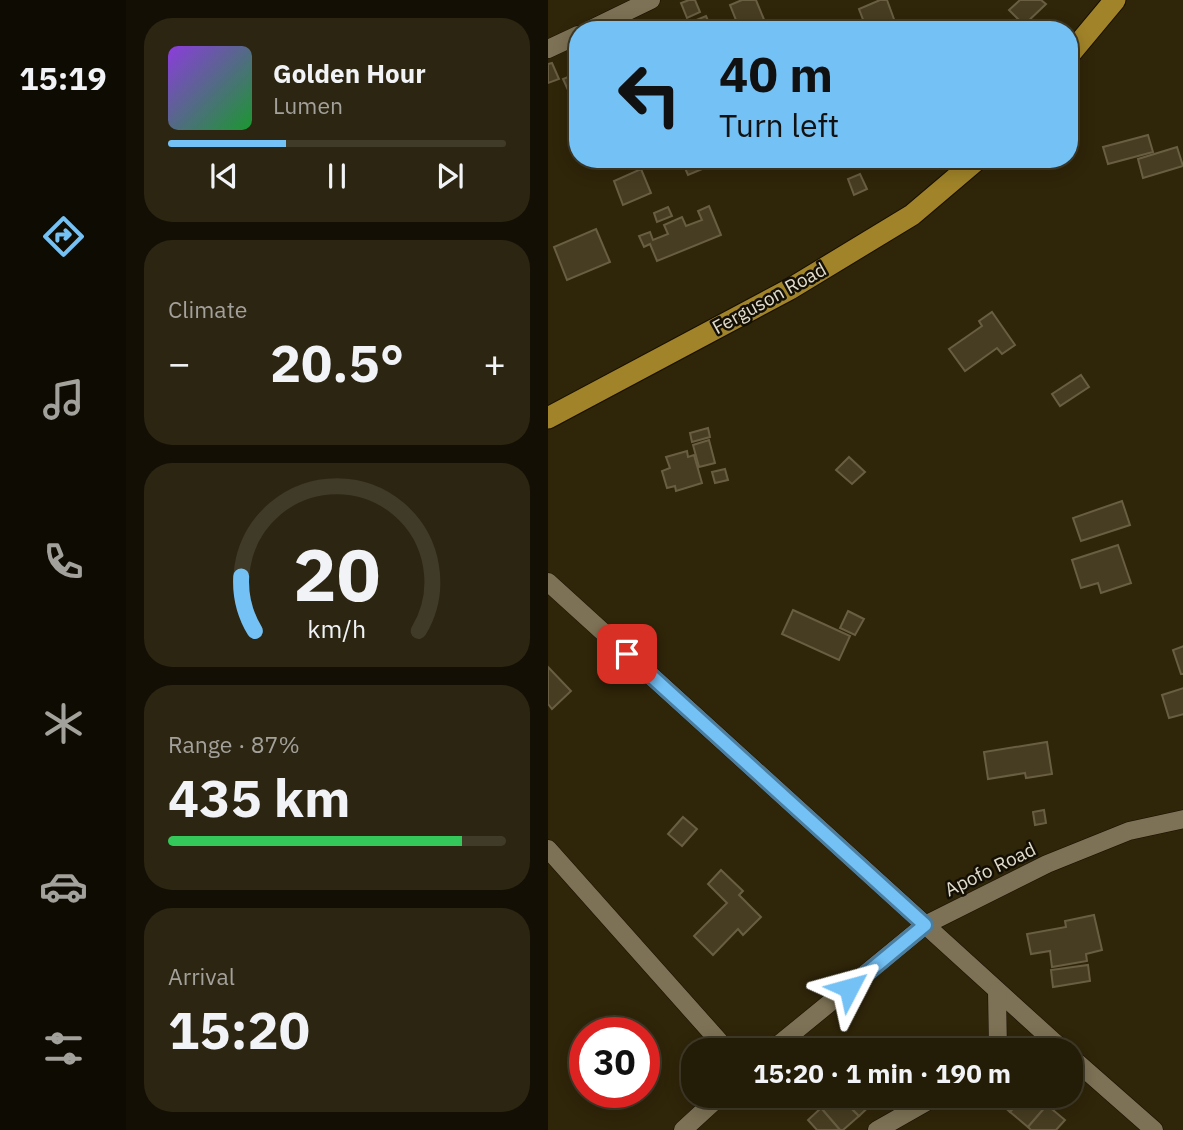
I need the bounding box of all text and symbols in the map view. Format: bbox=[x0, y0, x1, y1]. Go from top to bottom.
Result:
text: 40 m bbox=[719, 42, 833, 105]
icon: left bbox=[604, 49, 695, 140]
text: Golden Hour bbox=[273, 56, 426, 90]
text: 15:19 bbox=[19, 57, 107, 99]
text: Lumen bbox=[273, 90, 343, 120]
text: Turn left bbox=[719, 104, 839, 146]
icon: previous bbox=[205, 157, 243, 195]
icon: pause bbox=[318, 157, 356, 195]
icon: next bbox=[431, 157, 469, 195]
icon: directions bbox=[39, 212, 88, 261]
street label: Ferguson Road bbox=[708, 257, 830, 339]
text: Climate bbox=[168, 294, 247, 324]
text: 20.5° bbox=[270, 329, 404, 396]
text: − bbox=[168, 338, 191, 387]
text: + bbox=[483, 338, 506, 387]
icon: music bbox=[39, 375, 88, 424]
text: 20 bbox=[293, 526, 381, 621]
icon: phone bbox=[39, 537, 88, 586]
text: km/h bbox=[308, 612, 366, 645]
pin bbox=[597, 624, 657, 684]
icon: arrive bbox=[608, 635, 646, 673]
icon: climate bbox=[39, 699, 88, 748]
text: Range · 87% bbox=[168, 729, 300, 759]
text: 435 km bbox=[168, 764, 350, 831]
street label: Apofo Road bbox=[940, 837, 1040, 901]
icon: car bbox=[39, 862, 88, 911]
position arrow bbox=[812, 951, 886, 1025]
text: Arrival bbox=[168, 961, 235, 991]
text: 15:20 bbox=[168, 996, 310, 1063]
speed limit sign: 30 bbox=[569, 1017, 660, 1108]
icon: filters bbox=[39, 1024, 88, 1073]
text: 15:20 · 1 min · 190 m bbox=[753, 1056, 1011, 1090]

